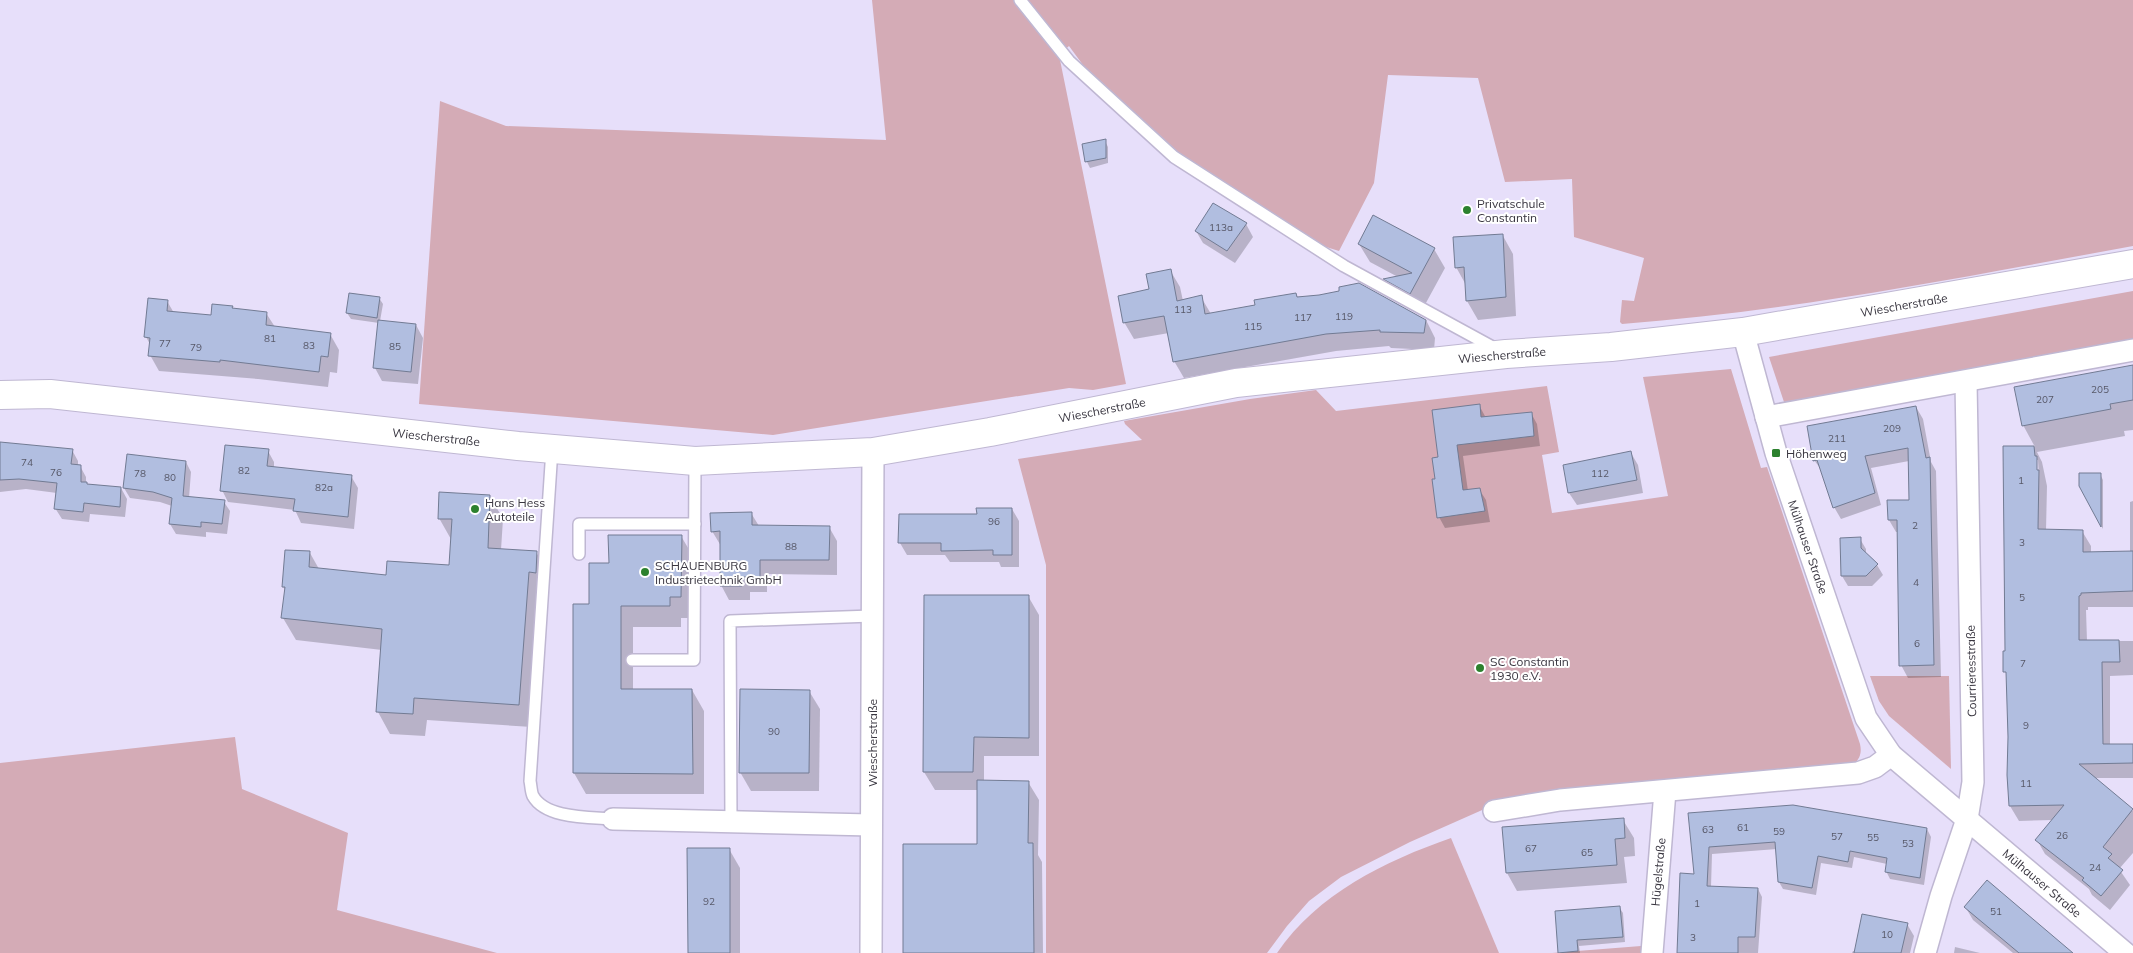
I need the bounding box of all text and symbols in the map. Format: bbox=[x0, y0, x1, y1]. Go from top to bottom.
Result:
place label: Privatschule Constantin bbox=[1477, 196, 1545, 225]
marker: Privatschule Constantin bbox=[1461, 204, 1473, 216]
house number: 113a bbox=[1209, 221, 1233, 234]
street label: Wiescherstraße bbox=[1859, 290, 1949, 320]
house number: 113 bbox=[1174, 303, 1192, 316]
house number: 119 bbox=[1335, 310, 1353, 323]
house number: 117 bbox=[1294, 311, 1312, 324]
house number: 115 bbox=[1244, 320, 1262, 333]
house number: 81 bbox=[264, 332, 276, 345]
house number: 77 bbox=[159, 337, 171, 350]
house number: 83 bbox=[303, 339, 315, 352]
house number: 85 bbox=[389, 340, 401, 353]
house number: 79 bbox=[190, 341, 202, 354]
street label: Wiescherstraße bbox=[1457, 344, 1547, 366]
house number: 205 bbox=[2091, 383, 2109, 396]
house number: 207 bbox=[2036, 393, 2054, 406]
street label: Wiescherstraße bbox=[1057, 394, 1147, 426]
house number: 209 bbox=[1883, 422, 1901, 435]
street label: Wiescherstraße bbox=[391, 425, 481, 449]
house number: 211 bbox=[1828, 432, 1846, 445]
place label: Höhenweg bbox=[1786, 446, 1847, 461]
marker: Höhenweg bbox=[1770, 447, 1782, 459]
house number: 74 bbox=[21, 456, 33, 469]
house number: 82 bbox=[238, 464, 250, 477]
house number: 76 bbox=[50, 466, 62, 479]
house number: 78 bbox=[134, 467, 146, 480]
house number: 112 bbox=[1591, 467, 1609, 480]
house number: 80 bbox=[164, 471, 176, 484]
house number: 1 bbox=[2018, 474, 2024, 487]
house number: 82a bbox=[315, 481, 333, 494]
place label: Hans Hess Autoteile bbox=[485, 495, 545, 524]
street label: Mülhauser Straße bbox=[1785, 498, 1831, 596]
marker: Hans Hess Autoteile bbox=[469, 503, 481, 515]
house number: 96 bbox=[988, 515, 1000, 528]
house number: 2 bbox=[1912, 519, 1918, 532]
house number: 3 bbox=[2019, 536, 2025, 549]
house number: 88 bbox=[785, 540, 797, 553]
place label: SCHAUENBURG Industrietechnik GmbH bbox=[655, 558, 782, 587]
marker: SCHAUENBURG Industrietechnik GmbH bbox=[639, 566, 651, 578]
house number: 4 bbox=[1913, 576, 1919, 589]
house number: 5 bbox=[2019, 591, 2025, 604]
street label: Courrieresstraße bbox=[1963, 625, 1979, 717]
house number: 6 bbox=[1914, 637, 1920, 650]
place label: SC Constantin 1930 e.V. bbox=[1490, 654, 1569, 683]
house number: 7 bbox=[2020, 657, 2026, 670]
marker: SC Constantin 1930 e.V. bbox=[1474, 662, 1486, 674]
street label: Wiescherstraße bbox=[865, 699, 880, 787]
house number: 9 bbox=[2023, 719, 2029, 732]
house number: 90 bbox=[768, 725, 780, 738]
house number: 11 bbox=[2020, 777, 2032, 790]
house number: 61 bbox=[1737, 821, 1749, 834]
house number: 63 bbox=[1702, 823, 1714, 836]
house number: 59 bbox=[1773, 825, 1785, 838]
house number: 26 bbox=[2056, 829, 2068, 842]
house number: 57 bbox=[1831, 830, 1843, 843]
house number: 55 bbox=[1867, 831, 1879, 844]
street label: Hügelstraße bbox=[1648, 837, 1668, 907]
house number: 53 bbox=[1902, 837, 1914, 850]
house number: 67 bbox=[1525, 842, 1537, 855]
house number: 65 bbox=[1581, 846, 1593, 859]
street label: Mülhauser Straße bbox=[1999, 846, 2085, 920]
house number: 24 bbox=[2089, 861, 2101, 874]
house number: 92 bbox=[703, 895, 715, 908]
house number: 1 bbox=[1694, 897, 1700, 910]
house number: 51 bbox=[1990, 905, 2002, 918]
house number: 10 bbox=[1881, 928, 1893, 941]
house number: 3 bbox=[1690, 931, 1696, 944]

